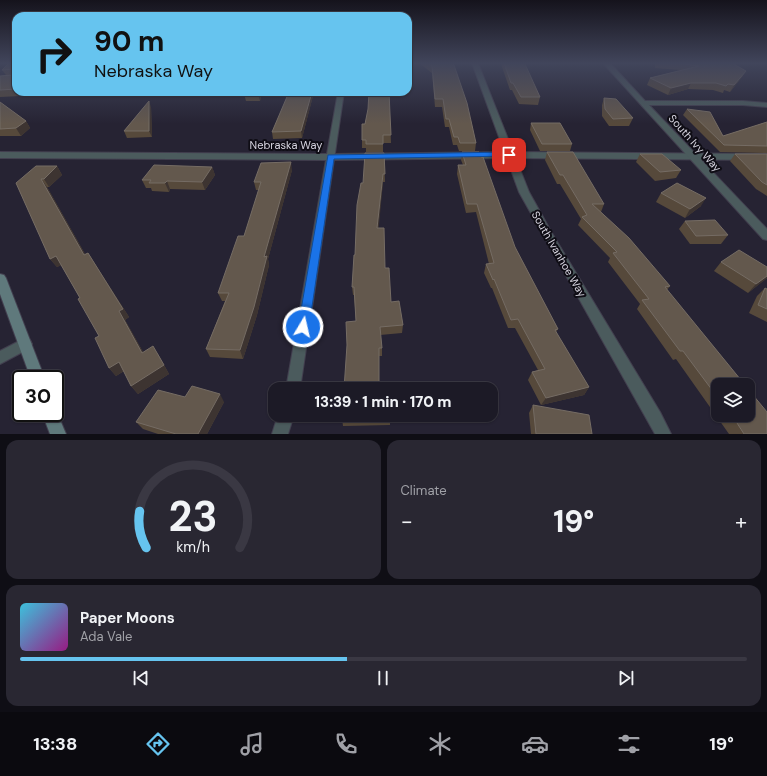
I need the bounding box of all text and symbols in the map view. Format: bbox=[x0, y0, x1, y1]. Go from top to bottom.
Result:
text: 90 m bbox=[94, 23, 164, 60]
icon: right bbox=[28, 28, 80, 80]
text: Nebraska Way bbox=[94, 59, 213, 83]
street label: South Ivy Way bbox=[666, 111, 724, 175]
street label: Nebraska Way bbox=[250, 138, 322, 152]
pin bbox=[492, 138, 526, 172]
icon: arrive bbox=[498, 144, 520, 166]
street label: South Ivanhoe Way bbox=[529, 208, 589, 300]
position arrow bbox=[282, 306, 324, 348]
speed limit sign: 30 bbox=[12, 370, 64, 422]
map controls bbox=[711, 378, 755, 422]
button: layers bbox=[711, 378, 755, 422]
text: 13:39 · 1 min · 170 m bbox=[315, 392, 451, 412]
text: Climate bbox=[401, 482, 447, 499]
text: 23 bbox=[169, 489, 218, 543]
text: 19° bbox=[553, 502, 594, 541]
text: − bbox=[401, 507, 413, 536]
text: + bbox=[735, 507, 747, 536]
text: km/h bbox=[176, 537, 210, 555]
text: Paper Moons bbox=[80, 608, 175, 628]
text: Ada Vale bbox=[80, 628, 132, 645]
icon: previous bbox=[130, 667, 152, 689]
icon: pause bbox=[372, 667, 394, 689]
icon: next bbox=[615, 667, 637, 689]
icon: directions bbox=[144, 730, 172, 758]
icon: music bbox=[238, 730, 266, 758]
icon: phone bbox=[332, 730, 360, 758]
icon: climate bbox=[426, 730, 454, 758]
icon: car bbox=[521, 730, 549, 758]
icon: filters bbox=[615, 730, 643, 758]
text: 13:38 bbox=[33, 732, 77, 756]
text: 19° bbox=[709, 732, 734, 756]

